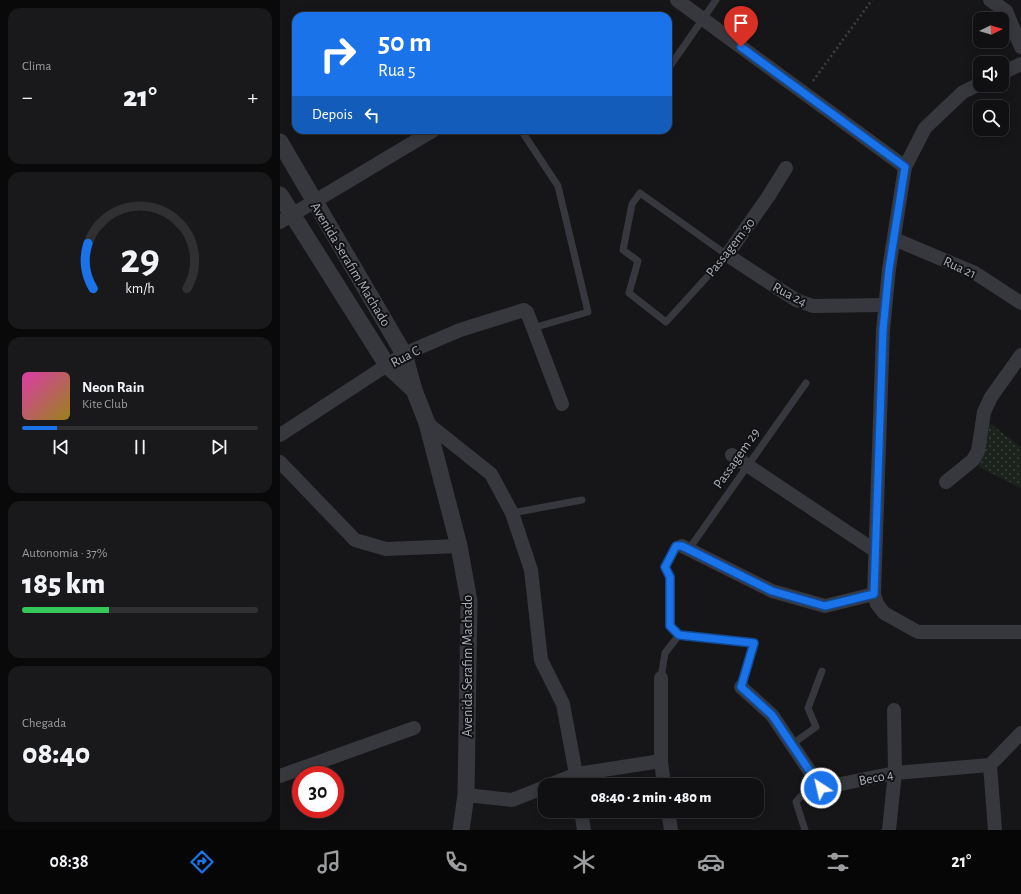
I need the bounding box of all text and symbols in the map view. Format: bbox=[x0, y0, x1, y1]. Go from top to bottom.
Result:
pin bbox=[724, 6, 758, 47]
icon: arrive bbox=[730, 12, 752, 34]
north arrow bbox=[973, 12, 1009, 48]
map controls bbox=[973, 12, 1009, 136]
icon: right bbox=[312, 28, 364, 80]
text: 50 m bbox=[378, 29, 432, 57]
button: sound bbox=[973, 56, 1009, 92]
text: Clima bbox=[22, 60, 52, 73]
text: Rua 5 bbox=[378, 62, 416, 80]
text: 21° bbox=[123, 82, 157, 112]
text: − bbox=[22, 86, 33, 108]
text: + bbox=[247, 86, 258, 108]
button: search bbox=[973, 100, 1009, 136]
icon: left bbox=[361, 104, 383, 126]
text: Depois bbox=[312, 107, 353, 122]
street label: Avenida Serafim Machado bbox=[308, 200, 393, 329]
street label: Passagem 30 bbox=[704, 216, 758, 280]
text: 29 bbox=[120, 238, 160, 279]
street label: Rua 21 bbox=[941, 254, 978, 282]
street label: Rua 24 bbox=[770, 280, 809, 310]
text: km/h bbox=[125, 281, 155, 295]
street label: Rua C bbox=[389, 343, 422, 370]
text: Neon Rain bbox=[82, 380, 144, 395]
text: Kite Club bbox=[82, 398, 128, 411]
street label: Passagem 29 bbox=[711, 426, 763, 491]
icon: previous bbox=[50, 436, 72, 458]
icon: pause bbox=[129, 436, 151, 458]
icon: next bbox=[208, 436, 230, 458]
text: Autonomia · 37% bbox=[22, 547, 107, 560]
text: 185 km bbox=[22, 569, 105, 599]
street label: Avenida Serafim Machado bbox=[461, 595, 475, 737]
text: Chegada bbox=[22, 717, 66, 730]
text: 08:40 bbox=[22, 739, 90, 769]
speed limit sign: 30 bbox=[292, 766, 344, 818]
position arrow bbox=[800, 767, 842, 809]
street label: Beco 4 bbox=[858, 768, 895, 788]
text: 08:40 · 2 min · 480 m bbox=[591, 790, 711, 805]
icon: directions bbox=[188, 848, 216, 876]
icon: music bbox=[315, 848, 343, 876]
icon: phone bbox=[442, 848, 470, 876]
icon: climate bbox=[570, 848, 598, 876]
icon: car bbox=[697, 848, 725, 876]
icon: filters bbox=[824, 848, 852, 876]
text: 08:38 bbox=[50, 853, 89, 871]
text: 21° bbox=[951, 853, 971, 871]

